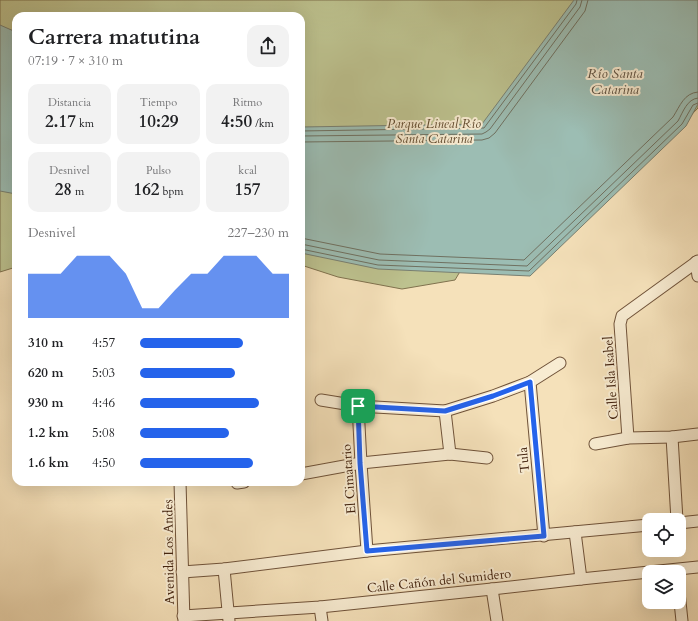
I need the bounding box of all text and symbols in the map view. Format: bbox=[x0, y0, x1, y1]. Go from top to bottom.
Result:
text: Carrera matutina bbox=[28, 22, 200, 52]
button: share bbox=[247, 25, 289, 67]
text: 07:19 · 7 × 310 m bbox=[28, 52, 123, 70]
water label: Río Santa Catarina bbox=[587, 64, 643, 99]
text: Distancia bbox=[48, 95, 91, 110]
text: Tiempo bbox=[140, 95, 177, 110]
text: Ritmo bbox=[233, 95, 262, 110]
text: 2.17 bbox=[45, 110, 76, 133]
text: 10:29 bbox=[139, 110, 178, 133]
text: 4:50 bbox=[221, 110, 252, 133]
park label: Parque Lineal Río Santa Catarina bbox=[387, 115, 481, 148]
text: km bbox=[76, 116, 94, 131]
text: /km bbox=[252, 116, 274, 131]
text: Desnivel bbox=[49, 163, 90, 178]
text: Pulso bbox=[146, 163, 171, 178]
text: kcal bbox=[238, 163, 257, 178]
text: 28 bbox=[55, 178, 72, 201]
text: 162 bbox=[133, 178, 160, 201]
text: 157 bbox=[234, 178, 261, 201]
text: m bbox=[72, 184, 84, 199]
text: bpm bbox=[160, 184, 184, 199]
text: Desnivel bbox=[28, 224, 76, 242]
text: 227–230 m bbox=[227, 224, 289, 242]
text: 310 m bbox=[28, 334, 63, 352]
text: 4:57 bbox=[92, 334, 115, 352]
street label: Calle Isla Isabel bbox=[599, 335, 623, 420]
text: 620 m bbox=[28, 364, 63, 382]
text: 5:03 bbox=[92, 364, 115, 382]
pin bbox=[341, 389, 375, 423]
text: 930 m bbox=[28, 394, 63, 412]
text: 4:46 bbox=[92, 394, 115, 412]
icon: arrive bbox=[347, 395, 369, 417]
text: 1.2 km bbox=[28, 424, 69, 442]
text: 5:08 bbox=[92, 424, 115, 442]
street label: El Cimatario bbox=[338, 443, 360, 515]
street label: Tula bbox=[514, 446, 534, 474]
text: 1.6 km bbox=[28, 454, 69, 472]
text: 4:50 bbox=[92, 454, 115, 472]
street label: Avenida Los Andes bbox=[159, 499, 179, 605]
map controls bbox=[642, 513, 686, 609]
button: locate bbox=[642, 513, 686, 557]
street label: Calle Cañón del Sumidero bbox=[366, 564, 512, 598]
button: layers bbox=[642, 565, 686, 609]

